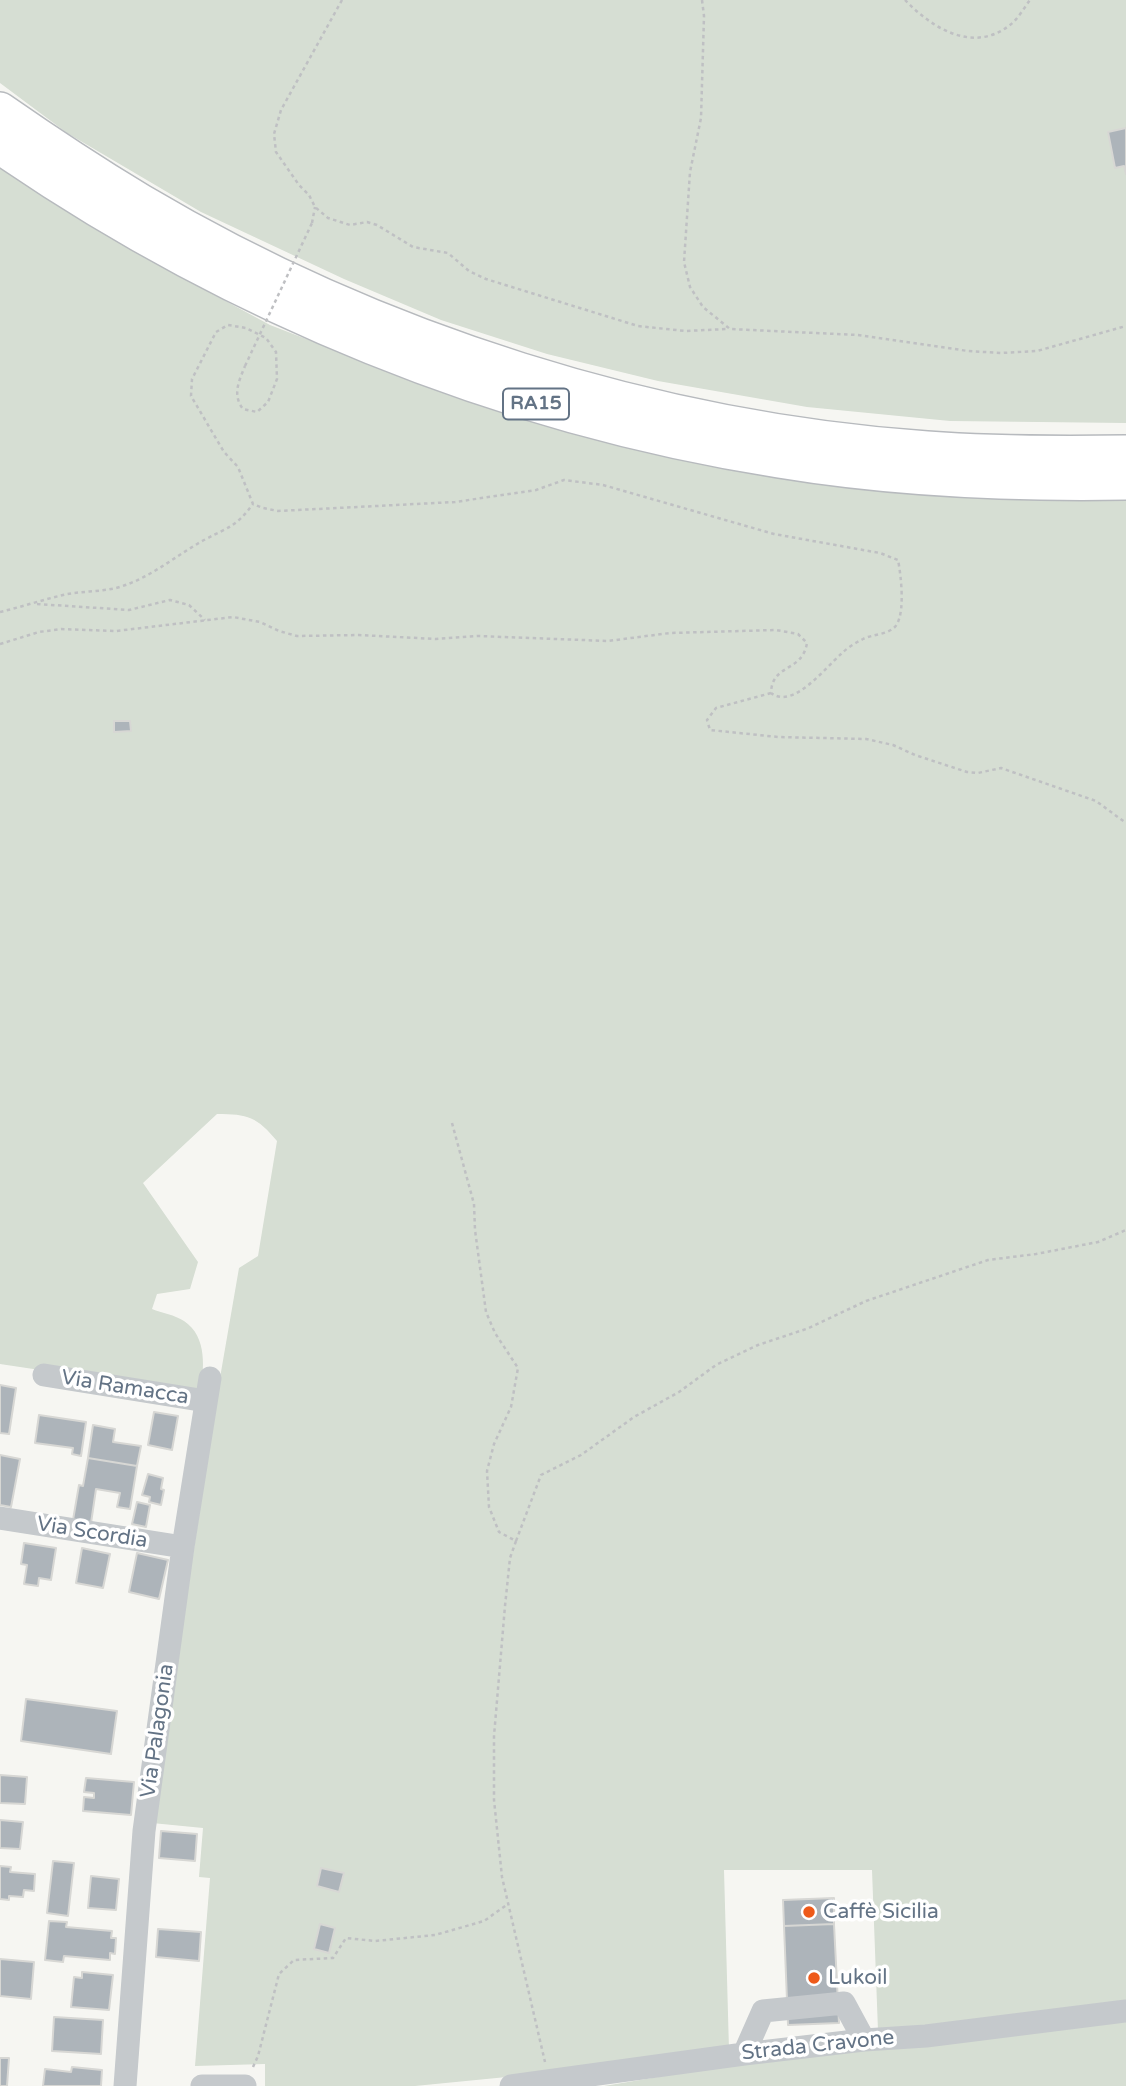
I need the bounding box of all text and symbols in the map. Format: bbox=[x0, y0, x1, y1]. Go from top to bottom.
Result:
road number: RA15 bbox=[503, 388, 569, 420]
street label: Via Ramacca bbox=[59, 1365, 191, 1411]
street label: Via Scordia bbox=[35, 1512, 149, 1554]
street label: Via Palagonia bbox=[136, 1662, 180, 1800]
place label: Caffè Sicilia bbox=[823, 1899, 939, 1925]
marker: Caffè Sicilia bbox=[801, 1904, 817, 1920]
place label: Lukoil bbox=[828, 1965, 887, 1991]
marker: Lukoil bbox=[806, 1970, 822, 1986]
street label: Strada Cravone bbox=[740, 2025, 896, 2067]

